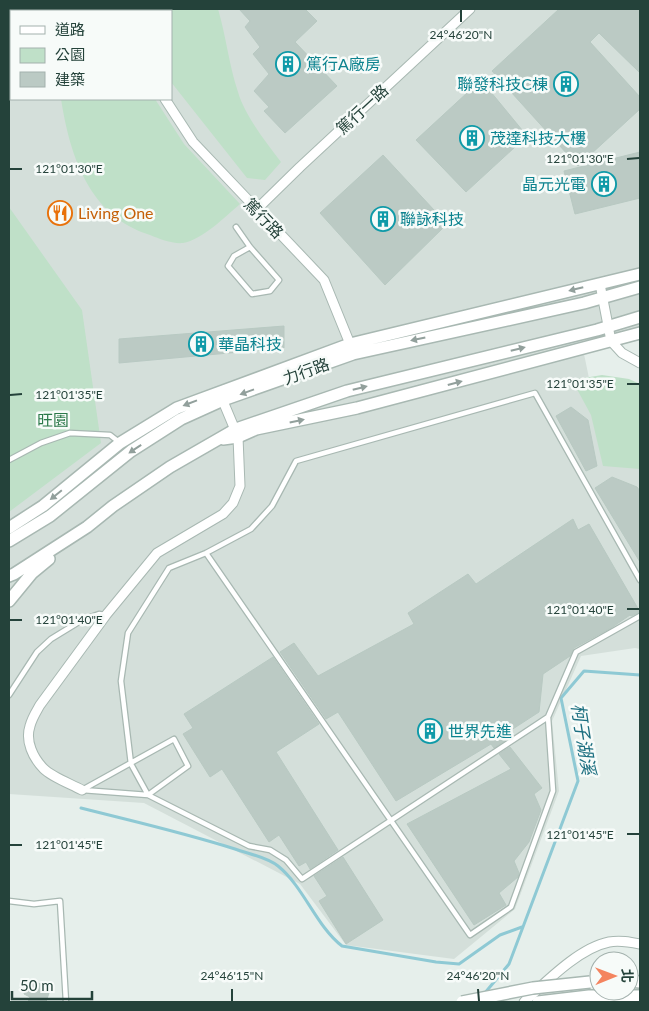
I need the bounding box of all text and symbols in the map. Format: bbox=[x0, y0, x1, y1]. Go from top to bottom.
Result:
legend bbox=[10, 10, 172, 100]
text: 道路 bbox=[55, 20, 85, 38]
text: 24°46'20"N bbox=[430, 27, 492, 42]
text: 公園 bbox=[55, 45, 85, 63]
building icon: 篤行A廠房 bbox=[275, 51, 301, 77]
place label: 篤行A廠房 bbox=[306, 54, 381, 73]
text: 建築 bbox=[55, 70, 85, 88]
building icon: 聯發科技C棟 bbox=[553, 71, 579, 97]
place label: 聯發科技C棟 bbox=[457, 74, 548, 93]
street label: 篤行一路 bbox=[332, 80, 392, 137]
building icon: 茂達科技大樓 bbox=[459, 125, 485, 151]
place label: 茂達科技大樓 bbox=[490, 128, 586, 147]
text: 121°01'30"E bbox=[546, 151, 614, 166]
text: 121°01'30"E bbox=[35, 161, 103, 176]
building icon: 晶元光電 bbox=[591, 171, 617, 197]
place label: 晶元光電 bbox=[522, 174, 586, 193]
street label: 篤行路 bbox=[241, 194, 288, 242]
restaurant icon: Living One bbox=[47, 200, 73, 226]
place label: Living One bbox=[78, 203, 154, 222]
building icon: 聯詠科技 bbox=[370, 206, 396, 232]
place label: 聯詠科技 bbox=[400, 209, 464, 228]
one-way arrow bbox=[568, 285, 583, 293]
building icon: 華晶科技 bbox=[188, 331, 214, 357]
place label: 華晶科技 bbox=[218, 334, 282, 353]
one-way arrow bbox=[410, 336, 426, 344]
one-way arrow bbox=[510, 345, 525, 353]
street label: 力行路 bbox=[280, 353, 332, 388]
text: 121°01'35"E bbox=[546, 376, 614, 391]
one-way arrow bbox=[447, 378, 462, 386]
one-way arrow bbox=[353, 384, 368, 392]
text: 121°01'35"E bbox=[35, 387, 103, 402]
one-way arrow bbox=[239, 389, 254, 396]
one-way arrow bbox=[182, 400, 197, 408]
park label: 旺園 bbox=[37, 410, 69, 429]
one-way arrow bbox=[289, 417, 304, 425]
one-way arrow bbox=[128, 444, 142, 454]
one-way arrow bbox=[50, 489, 63, 500]
text: 121°01'40"E bbox=[546, 602, 614, 617]
text: 121°01'40"E bbox=[35, 612, 103, 627]
water label: 柯子湖溪 bbox=[567, 702, 601, 779]
building icon: 世界先進 bbox=[417, 718, 443, 744]
place label: 世界先進 bbox=[448, 721, 512, 740]
text: 121°01'45"E bbox=[546, 827, 614, 842]
text: 121°01'45"E bbox=[35, 837, 103, 852]
north arrow bbox=[589, 951, 639, 1001]
scale bar bbox=[12, 968, 92, 1000]
text: 24°46'15"N bbox=[201, 968, 263, 983]
text: 24°46'20"N bbox=[447, 968, 509, 983]
text: 北 bbox=[619, 969, 636, 983]
text: 50 m bbox=[20, 976, 54, 994]

